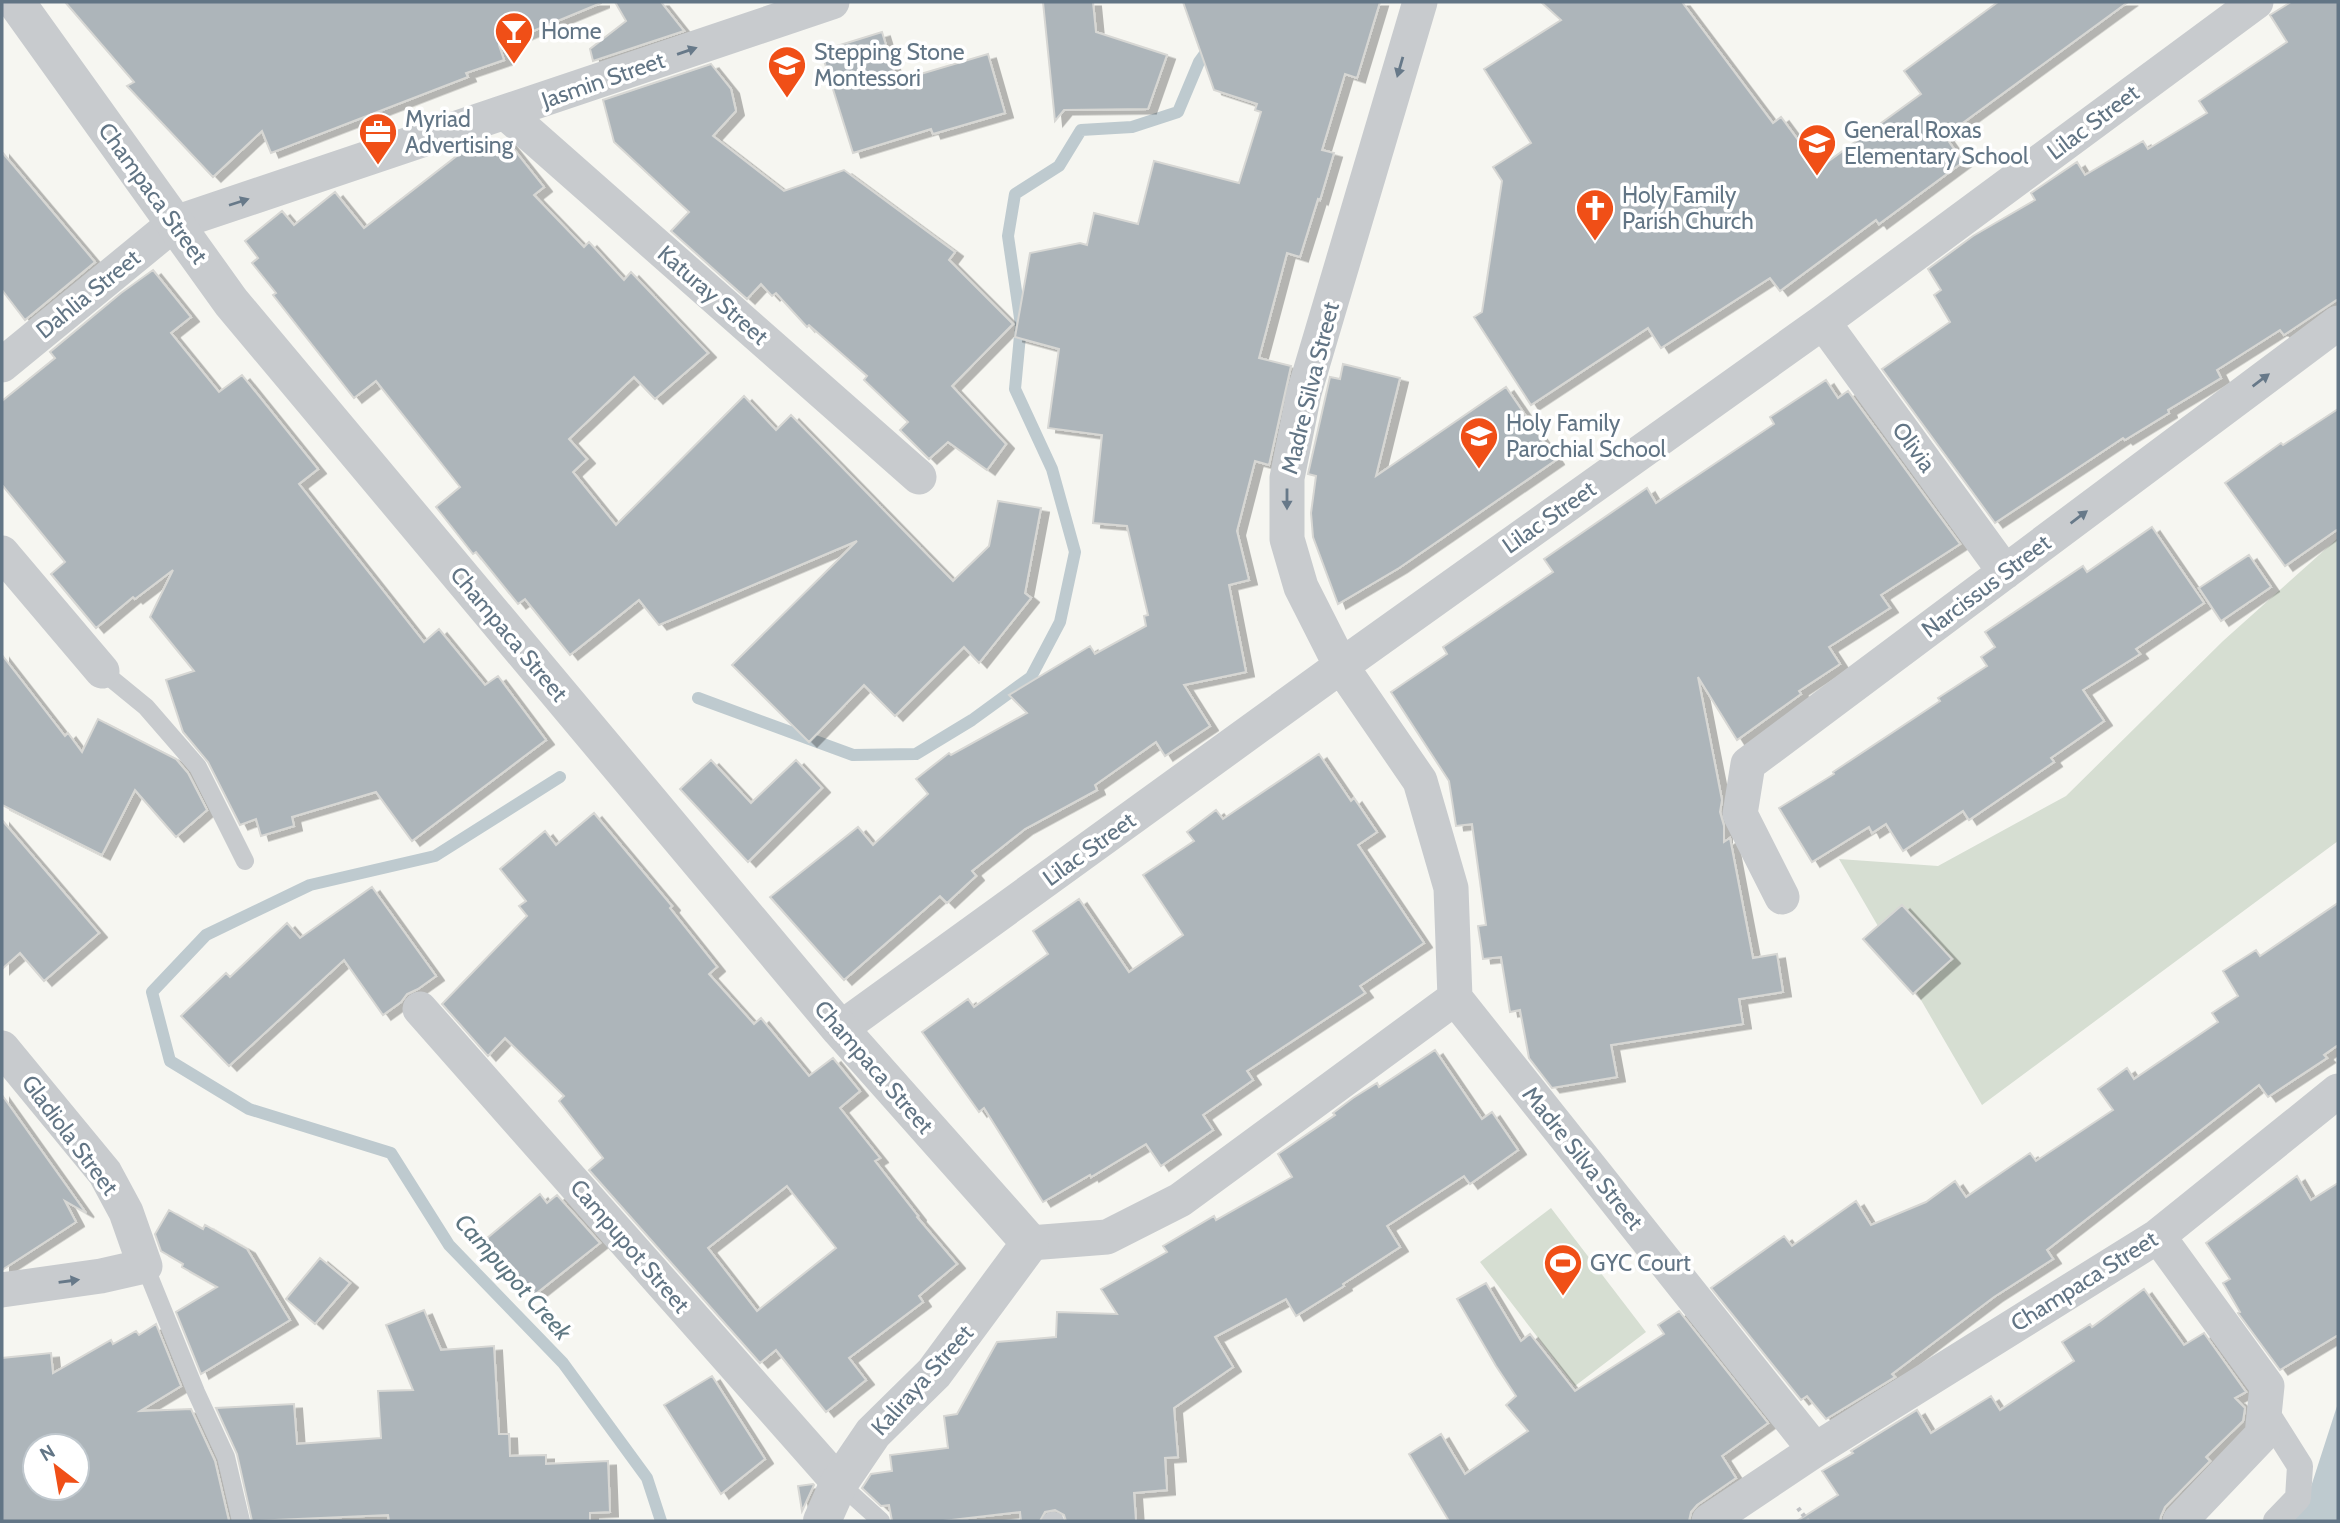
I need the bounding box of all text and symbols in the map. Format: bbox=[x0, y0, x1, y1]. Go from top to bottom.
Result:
bar icon: Home bbox=[493, 10, 535, 65]
place label: Home bbox=[541, 17, 602, 45]
place label: Stepping Stone Montessori bbox=[814, 38, 965, 92]
school or university icon: Stepping Stone Montessori bbox=[766, 44, 808, 99]
one-way arrow bbox=[677, 45, 698, 56]
street label: Jasmin Street bbox=[537, 46, 668, 114]
one-way arrow bbox=[1395, 57, 1405, 78]
street label: Lilac Street bbox=[2042, 78, 2145, 166]
place label: Myriad Advertising bbox=[405, 105, 514, 159]
office icon: Myriad Advertising bbox=[357, 111, 399, 166]
place label: General Roxas Elementary School bbox=[1844, 116, 2029, 170]
street label: Champaca Street bbox=[92, 117, 214, 269]
school or university icon: General Roxas Elementary School bbox=[1796, 122, 1838, 177]
place label: Holy Family Parish Church bbox=[1622, 181, 1754, 235]
church icon: Holy Family Parish Church bbox=[1574, 187, 1616, 242]
one-way arrow bbox=[229, 196, 250, 206]
street label: Katuray Street bbox=[652, 239, 774, 351]
street label: Dahlia Street bbox=[30, 243, 146, 344]
street label: Madre Silva Street bbox=[1275, 299, 1345, 477]
one-way arrow bbox=[2252, 373, 2270, 388]
place label: Holy Family Parochial School bbox=[1506, 409, 1667, 463]
school or university icon: Holy Family Parochial School bbox=[1458, 415, 1500, 470]
street label: Olivia bbox=[1886, 416, 1942, 478]
street label: Lilac Street bbox=[1497, 475, 1601, 559]
one-way arrow bbox=[1281, 489, 1293, 511]
one-way arrow bbox=[2070, 510, 2088, 524]
street label: Narcissus Street bbox=[1916, 528, 2056, 644]
street label: Champaca Street bbox=[444, 561, 574, 707]
street label: Lilac Street bbox=[1037, 806, 1141, 892]
street label: Champaca Street bbox=[808, 995, 940, 1140]
street label: Gladiola Street bbox=[16, 1070, 124, 1201]
street label: Madre Silva Street bbox=[1517, 1081, 1649, 1235]
street label: Campupot Street bbox=[564, 1174, 696, 1319]
water label: Campupot Creek bbox=[449, 1208, 578, 1346]
street label: Champaca Street bbox=[2006, 1225, 2163, 1337]
sports icon: GYC Court bbox=[1542, 1242, 1584, 1297]
place label: GYC Court bbox=[1590, 1249, 1691, 1277]
one-way arrow bbox=[59, 1275, 81, 1286]
street label: Kaliraya Street bbox=[865, 1319, 979, 1441]
north arrow bbox=[21, 1432, 91, 1502]
text: N bbox=[36, 1440, 59, 1466]

